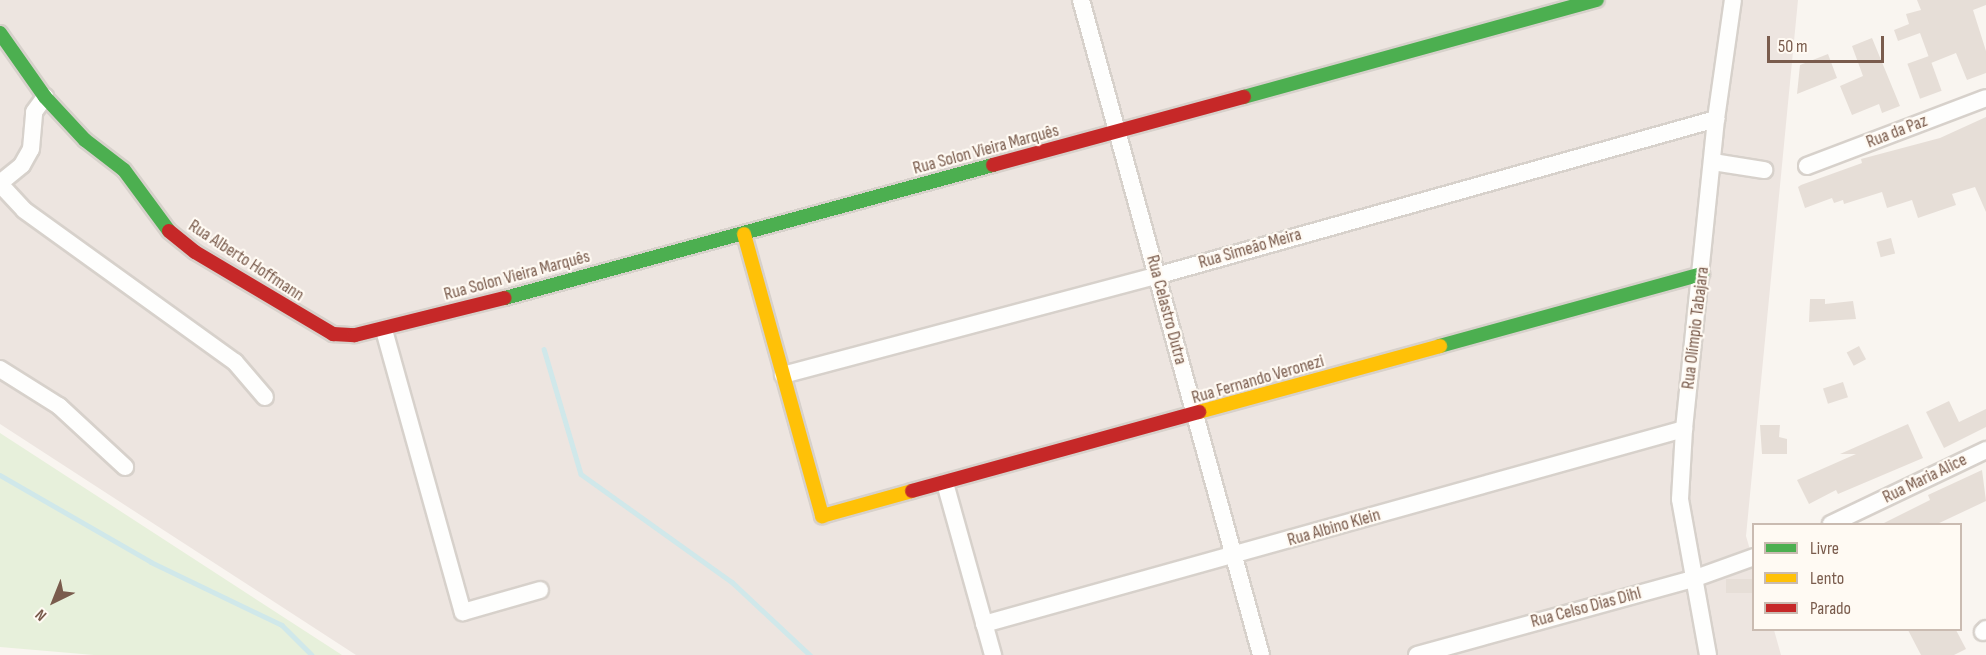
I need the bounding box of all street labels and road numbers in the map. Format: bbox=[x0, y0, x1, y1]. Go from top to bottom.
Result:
street label: Rua da Paz bbox=[1863, 111, 1931, 153]
street label: Rua Solon Vieira Marquês bbox=[911, 120, 1061, 180]
street label: Rua Alberto Hoffmann bbox=[184, 216, 308, 306]
street label: Rua Simeão Meira bbox=[1196, 224, 1304, 274]
street label: Rua Solon Vieira Marquês bbox=[442, 246, 592, 306]
street label: Rua Celastro Dutra bbox=[1141, 253, 1191, 367]
street label: Rua Olímpio Tabajara bbox=[1678, 266, 1714, 390]
street label: Rua Fernando Veronezi bbox=[1189, 351, 1327, 409]
street label: Rua Maria Alice bbox=[1879, 449, 1971, 509]
street label: Rua Albino Klein bbox=[1285, 504, 1383, 552]
street label: Rua Celso Dias Dihl bbox=[1528, 583, 1644, 633]

